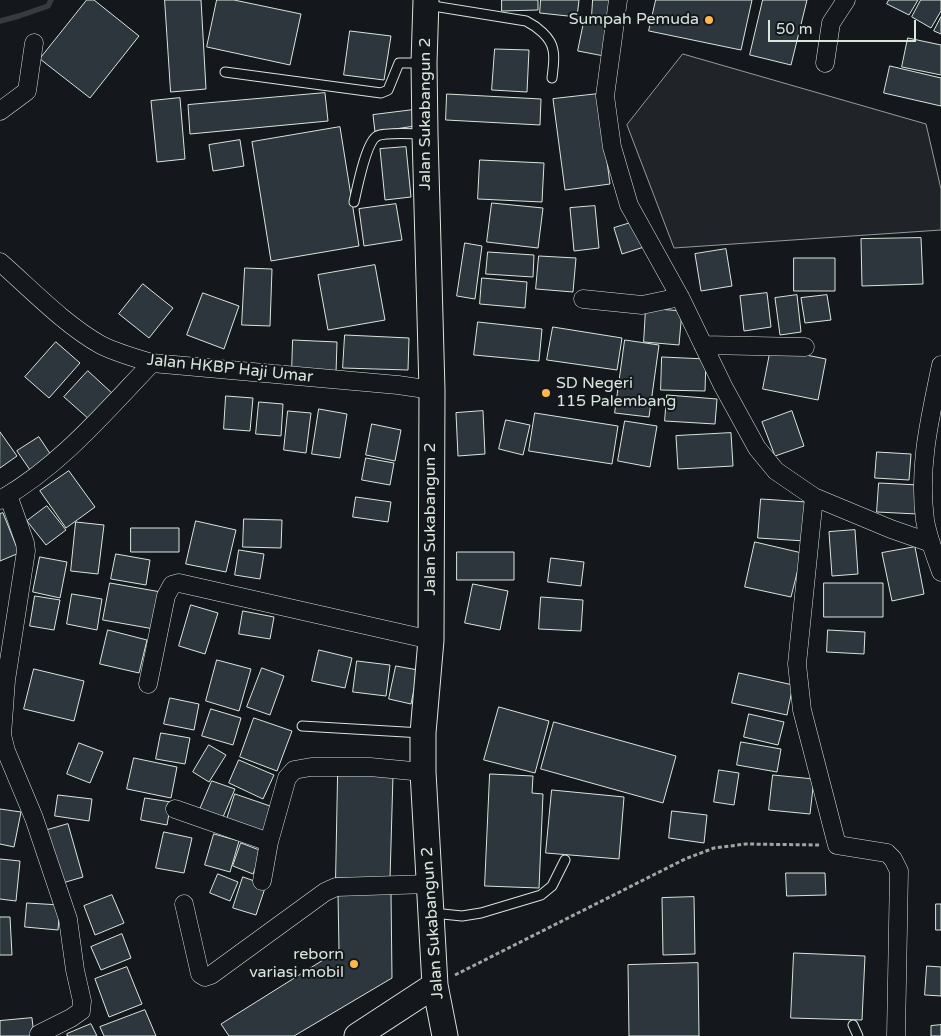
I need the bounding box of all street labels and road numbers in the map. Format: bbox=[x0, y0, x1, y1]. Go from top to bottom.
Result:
street label: Jalan Sukabangun 2 bbox=[416, 38, 436, 190]
street label: Jalan HKBP Haji Umar bbox=[146, 351, 314, 387]
street label: Jalan Sukabangun 2 bbox=[421, 443, 441, 595]
street label: Jalan Sukabangun 2 bbox=[418, 846, 448, 1000]

